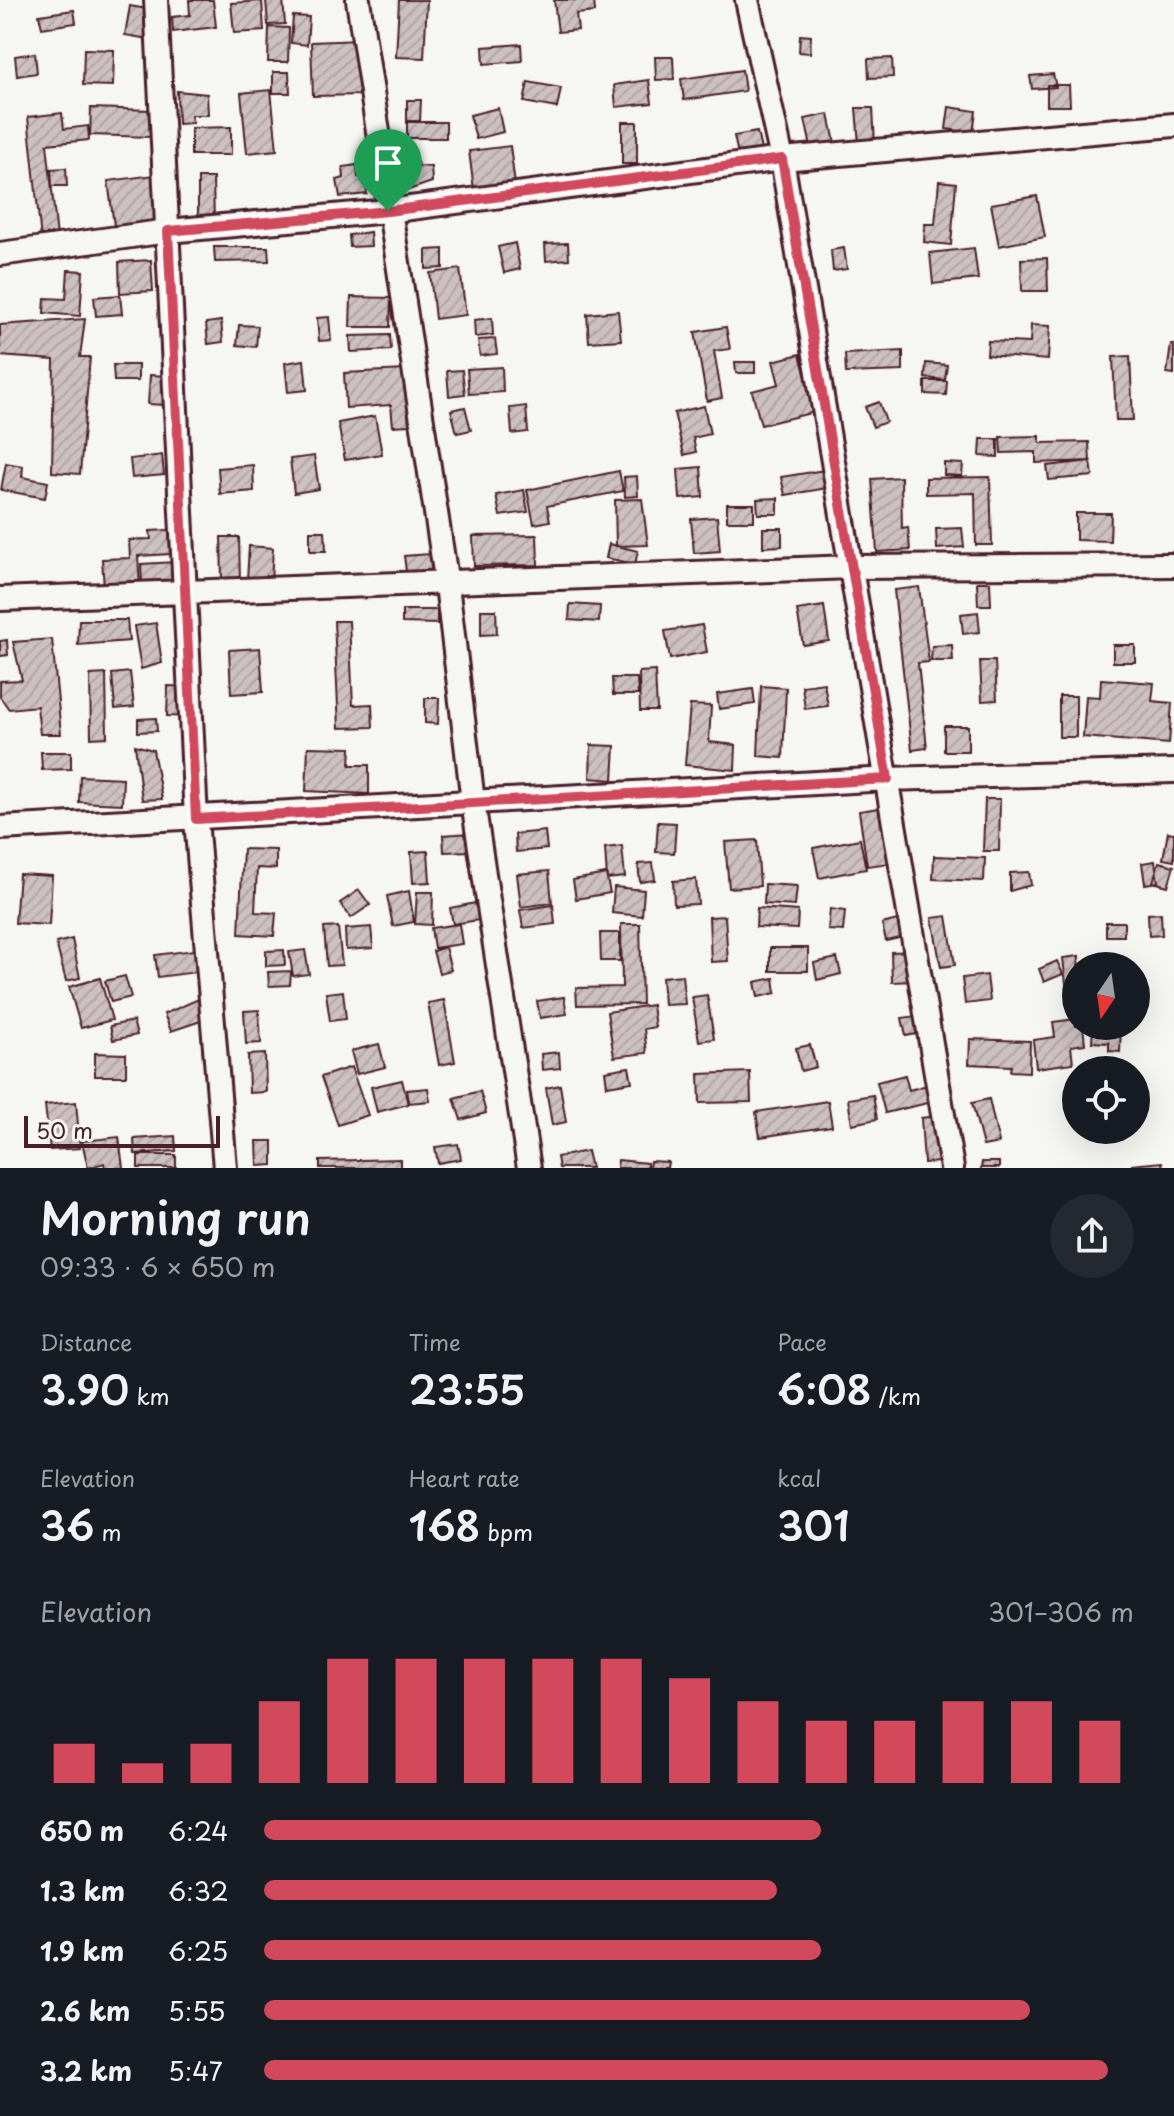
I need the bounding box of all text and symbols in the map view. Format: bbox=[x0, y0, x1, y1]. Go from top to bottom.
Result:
pin bbox=[354, 129, 422, 211]
icon: arrive bbox=[366, 141, 410, 185]
north arrow bbox=[1062, 952, 1150, 1040]
map controls bbox=[1062, 952, 1150, 1144]
button: locate bbox=[1062, 1056, 1150, 1144]
scale bar bbox=[24, 1112, 220, 1148]
text: 50 m bbox=[36, 1113, 93, 1146]
text: Morning run bbox=[40, 1184, 311, 1250]
button: share bbox=[1050, 1194, 1134, 1278]
text: 09:33 · 6 × 650 m bbox=[40, 1247, 275, 1286]
text: Distance bbox=[40, 1325, 132, 1358]
text: Time bbox=[409, 1325, 461, 1358]
text: Pace bbox=[777, 1325, 827, 1358]
text: 3.90 bbox=[40, 1358, 129, 1419]
text: 23:55 bbox=[409, 1358, 525, 1419]
text: 6:08 bbox=[777, 1358, 872, 1419]
text: km bbox=[129, 1379, 170, 1412]
text: /km bbox=[872, 1379, 921, 1412]
text: Elevation bbox=[40, 1461, 135, 1494]
text: Heart rate bbox=[409, 1461, 520, 1494]
text: kcal bbox=[777, 1461, 821, 1494]
text: 36 bbox=[40, 1494, 94, 1555]
text: 168 bbox=[409, 1494, 480, 1555]
text: 301 bbox=[777, 1494, 849, 1555]
text: m bbox=[94, 1515, 122, 1548]
text: bpm bbox=[480, 1515, 533, 1548]
text: Elevation bbox=[40, 1592, 152, 1631]
text: 301–306 m bbox=[988, 1592, 1134, 1631]
text: 650 m bbox=[40, 1811, 124, 1850]
text: 6:24 bbox=[168, 1811, 229, 1850]
text: 1.3 km bbox=[40, 1871, 125, 1910]
text: 6:32 bbox=[168, 1871, 229, 1910]
text: 1.9 km bbox=[40, 1931, 124, 1970]
text: 6:25 bbox=[168, 1931, 228, 1970]
text: 2.6 km bbox=[40, 1991, 130, 2030]
text: 5:55 bbox=[168, 1991, 226, 2030]
text: 3.2 km bbox=[40, 2051, 132, 2090]
text: 5:47 bbox=[168, 2051, 223, 2090]

